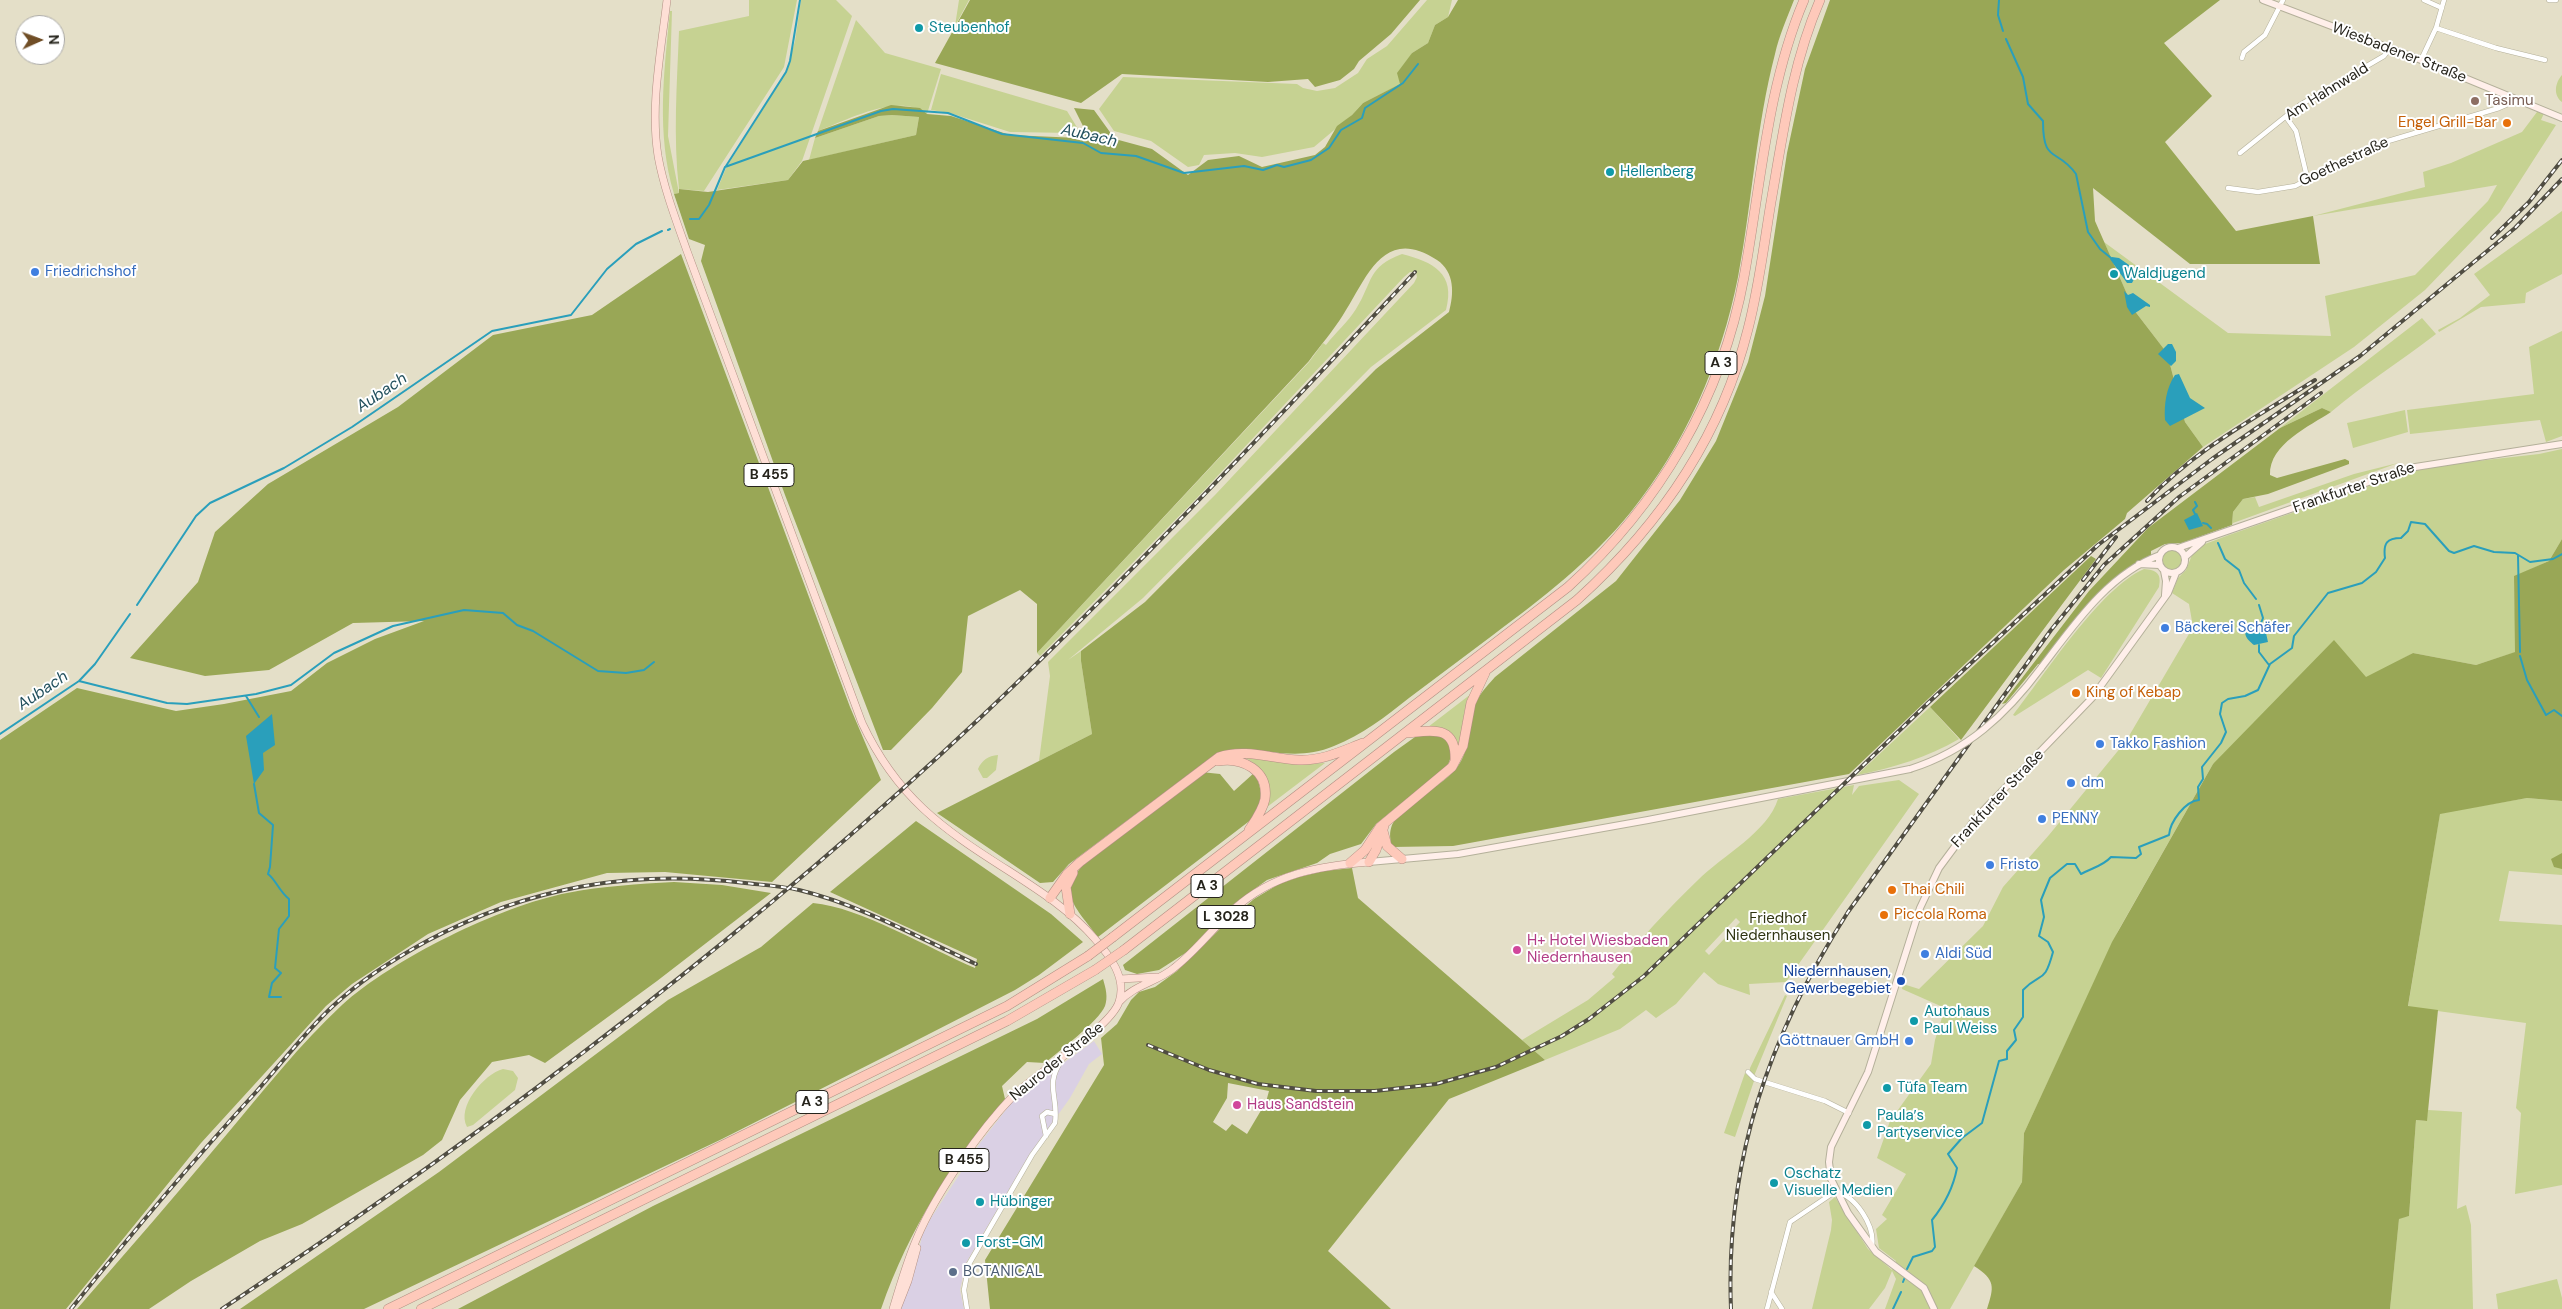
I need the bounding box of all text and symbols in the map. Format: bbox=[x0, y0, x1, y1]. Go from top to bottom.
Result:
north arrow bbox=[15, 15, 65, 65]
place label: Steubenhof bbox=[929, 19, 1010, 37]
street label: Wiesbadener Straße bbox=[2329, 19, 2469, 87]
marker: Steubenhof bbox=[913, 22, 925, 34]
text: N bbox=[45, 34, 63, 45]
street label: Am Hahnwald bbox=[2282, 59, 2372, 125]
place label: Tasimu bbox=[2485, 92, 2534, 110]
marker: Tasimu bbox=[2469, 95, 2481, 107]
place label: Engel Grill-Bar bbox=[2398, 114, 2497, 132]
marker: Engel Grill-Bar bbox=[2501, 117, 2513, 129]
water label: Aubach bbox=[1059, 120, 1119, 152]
street label: Goethestraße bbox=[2296, 133, 2392, 191]
place label: Hellenberg bbox=[1620, 163, 1694, 181]
marker: Hellenberg bbox=[1604, 166, 1616, 178]
place label: Friedrichshof bbox=[45, 263, 137, 281]
place label: Waldjugend bbox=[2124, 265, 2206, 283]
marker: Friedrichshof bbox=[29, 266, 41, 278]
marker: Waldjugend bbox=[2108, 268, 2120, 280]
road number: A 3 bbox=[1705, 352, 1737, 374]
water label: Aubach bbox=[353, 369, 411, 417]
street label: Frankfurter Straße bbox=[2291, 459, 2417, 517]
road number: B 455 bbox=[744, 464, 794, 486]
place label: Bäckerei Schäfer bbox=[2175, 619, 2291, 637]
marker: Bäckerei Schäfer bbox=[2159, 622, 2171, 634]
water label: Aubach bbox=[14, 667, 72, 715]
place label: King of Kebap bbox=[2086, 684, 2181, 702]
marker: King of Kebap bbox=[2070, 687, 2082, 699]
place label: Takko Fashion bbox=[2110, 735, 2206, 753]
marker: Takko Fashion bbox=[2094, 738, 2106, 750]
street label: Frankfurter Straße bbox=[1948, 746, 2048, 852]
place label: dm bbox=[2081, 774, 2104, 792]
marker: dm bbox=[2065, 777, 2077, 789]
place label: PENNY bbox=[2052, 810, 2099, 828]
marker: PENNY bbox=[2036, 813, 2048, 825]
place label: Fristo bbox=[2000, 856, 2039, 874]
marker: Fristo bbox=[1984, 859, 1996, 871]
road number: A 3 bbox=[1191, 874, 1223, 898]
place label: Thai Chili bbox=[1902, 881, 1965, 899]
marker: Thai Chili bbox=[1886, 884, 1898, 896]
road number: L 3028 bbox=[1197, 906, 1255, 929]
place label: Piccola Roma bbox=[1894, 906, 1987, 924]
marker: Piccola Roma bbox=[1878, 909, 1890, 921]
park label: Friedhof Niedernhausen bbox=[1726, 910, 1830, 945]
place label: H+ Hotel Wiesbaden Niedernhausen bbox=[1527, 932, 1668, 967]
marker: H+ Hotel Wiesbaden Niedernhausen bbox=[1511, 944, 1523, 956]
place label: Aldi Süd bbox=[1935, 945, 1992, 963]
marker: Aldi Süd bbox=[1919, 948, 1931, 960]
place label: Niedernhausen, Gewerbegebiet bbox=[1784, 963, 1891, 998]
marker: Niedernhausen, Gewerbegebiet bbox=[1895, 975, 1907, 987]
place label: Autohaus Paul Weiss bbox=[1924, 1003, 1997, 1038]
marker: Autohaus Paul Weiss bbox=[1908, 1015, 1920, 1027]
street label: Nauroder Straße bbox=[1007, 1019, 1107, 1105]
place label: Göttnauer GmbH bbox=[1780, 1032, 1899, 1050]
marker: Göttnauer GmbH bbox=[1903, 1035, 1915, 1047]
place label: Tüfa Team bbox=[1897, 1079, 1967, 1097]
marker: Tüfa Team bbox=[1881, 1082, 1893, 1094]
road number: A 3 bbox=[796, 1090, 828, 1114]
place label: Haus Sandstein bbox=[1247, 1096, 1354, 1114]
marker: Haus Sandstein bbox=[1231, 1099, 1243, 1111]
place label: Paula′s Partyservice bbox=[1877, 1107, 1963, 1142]
marker: Paula′s Partyservice bbox=[1861, 1119, 1873, 1131]
road number: B 455 bbox=[939, 1148, 989, 1172]
place label: Oschatz Visuelle Medien bbox=[1784, 1165, 1893, 1200]
marker: Oschatz Visuelle Medien bbox=[1768, 1177, 1780, 1189]
place label: Hübinger bbox=[990, 1193, 1053, 1211]
marker: Hübinger bbox=[974, 1196, 986, 1208]
place label: Forst-GM bbox=[976, 1234, 1043, 1252]
marker: Forst-GM bbox=[960, 1237, 972, 1249]
place label: BOTANICAL bbox=[963, 1263, 1043, 1281]
marker: BOTANICAL bbox=[947, 1266, 959, 1278]

